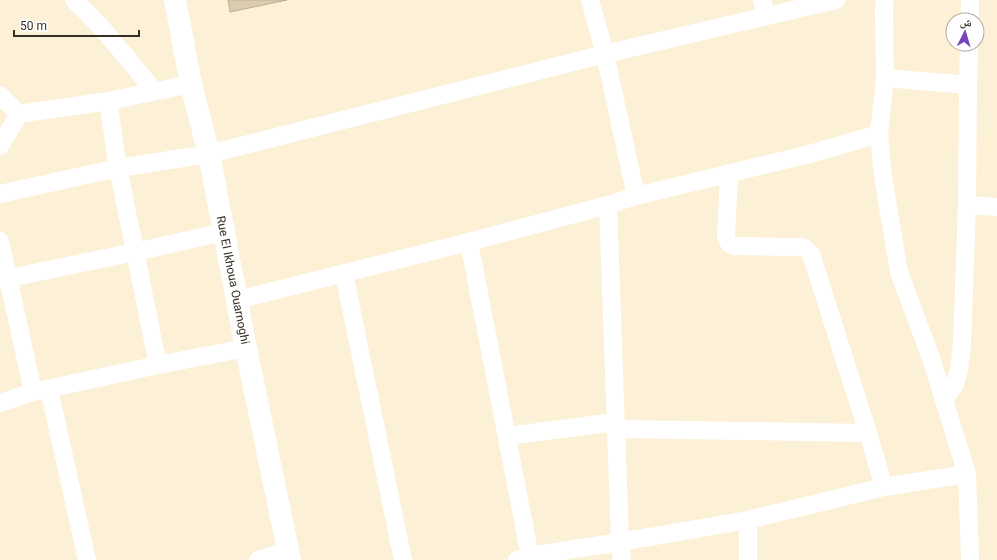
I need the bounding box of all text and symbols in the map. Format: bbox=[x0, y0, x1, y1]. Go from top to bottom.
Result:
scale bar bbox=[14, 12, 139, 38]
north arrow bbox=[945, 12, 985, 52]
text: ش bbox=[959, 16, 973, 31]
text: 50 m bbox=[20, 19, 47, 33]
street label: Rue EI Ikhoua Ouarnoghi bbox=[214, 215, 252, 345]

